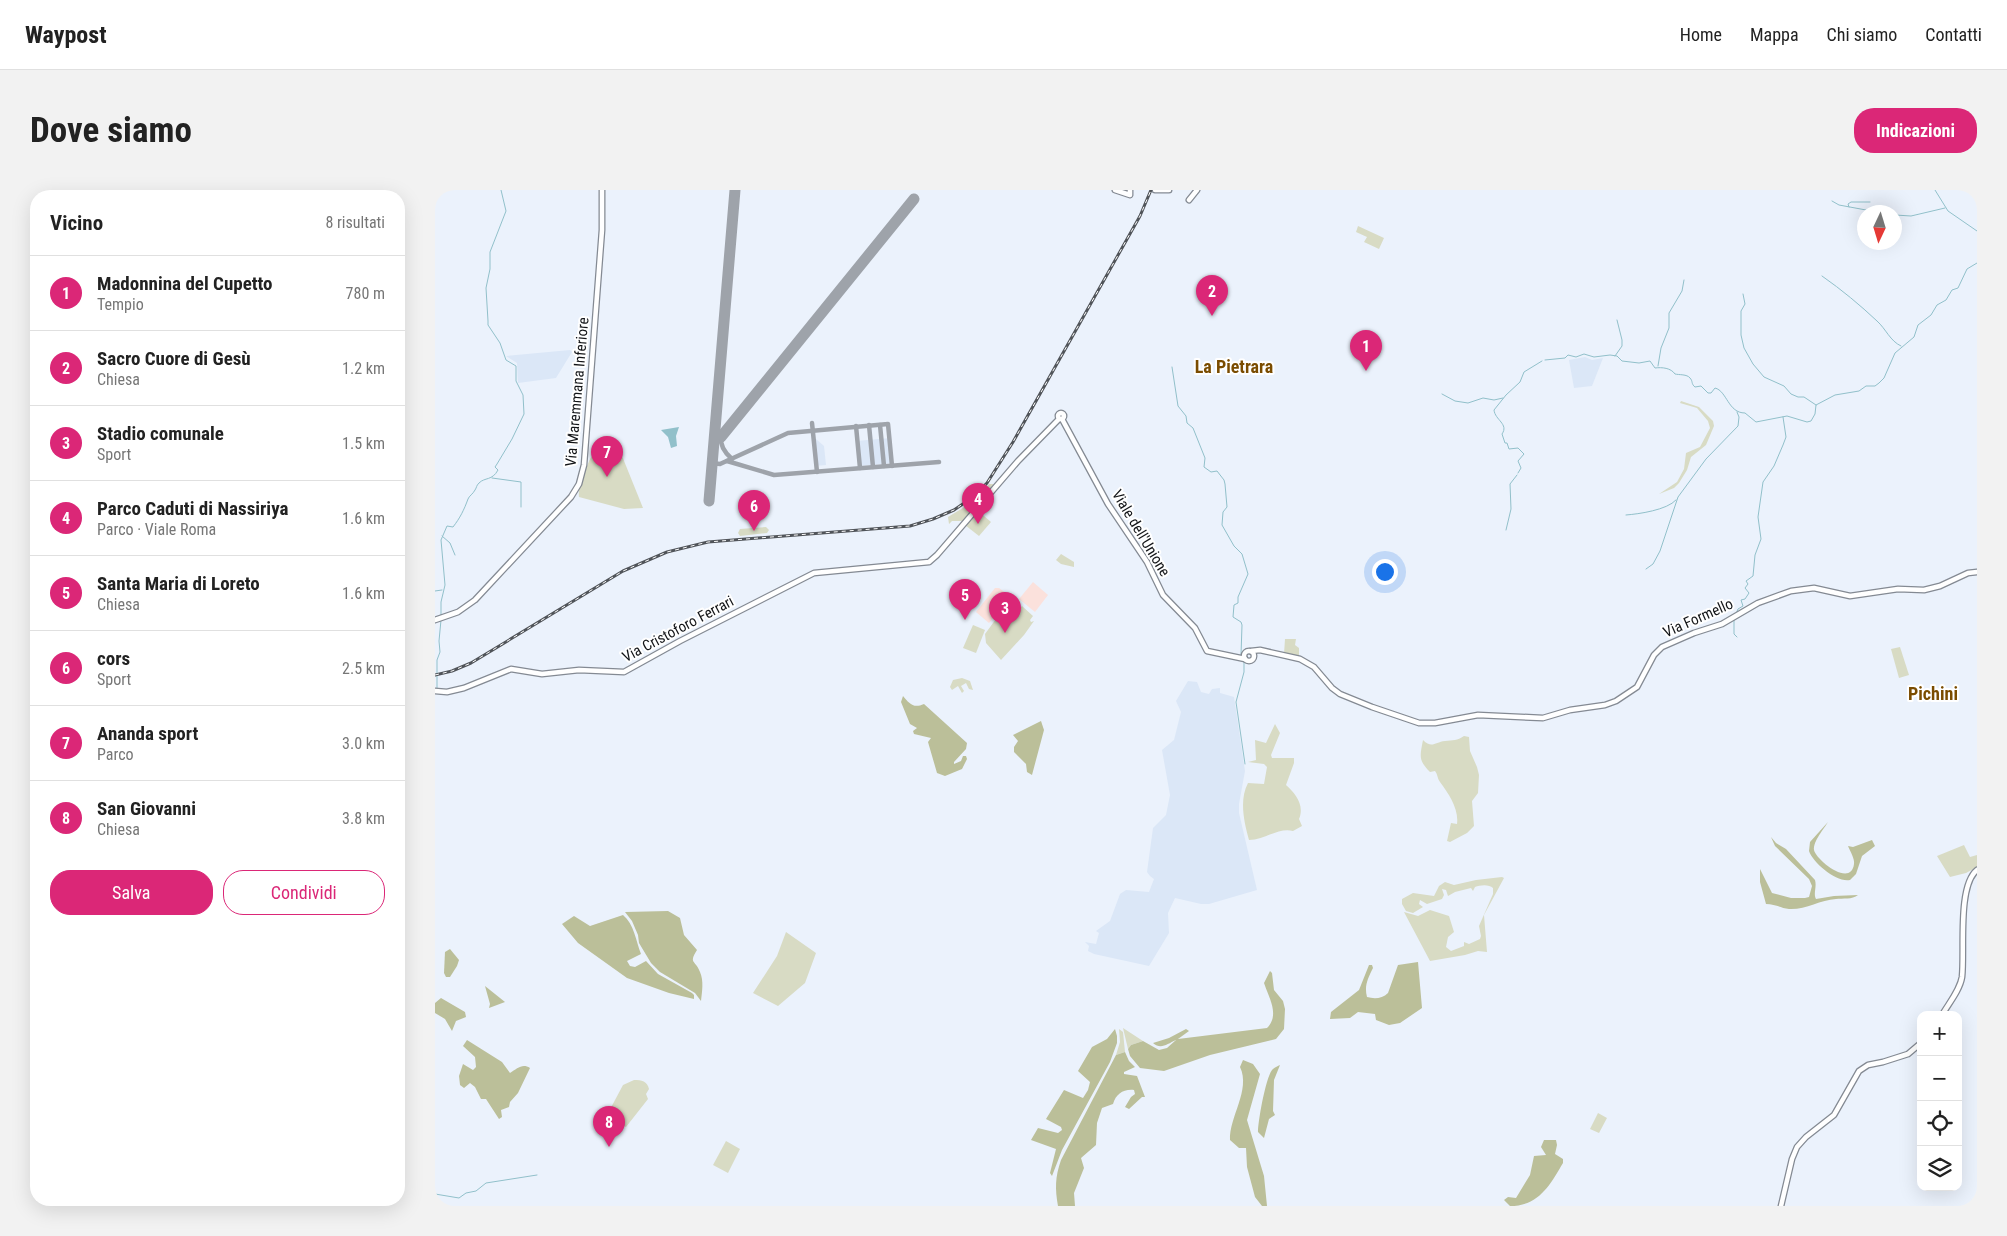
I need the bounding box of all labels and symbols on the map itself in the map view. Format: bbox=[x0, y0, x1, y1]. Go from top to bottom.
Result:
north arrow bbox=[1857, 205, 1902, 250]
pin: 2 bbox=[1196, 275, 1228, 316]
street label: Via Maremmana Inferiore bbox=[562, 317, 592, 467]
pin: 1 bbox=[1350, 330, 1382, 371]
district label: La Pietrara bbox=[1195, 356, 1273, 377]
pin: 7 bbox=[591, 436, 623, 477]
pin: 4 bbox=[962, 483, 994, 524]
street label: Viale dell'Unione bbox=[1108, 486, 1174, 580]
pin: 6 bbox=[738, 490, 770, 531]
your location bbox=[1372, 559, 1398, 585]
pin: 5 bbox=[949, 579, 981, 620]
street label: Via Cristoforo Ferrari bbox=[619, 592, 737, 666]
pin: 3 bbox=[989, 592, 1021, 633]
street label: Via Formello bbox=[1660, 595, 1736, 641]
district label: Pichini bbox=[1908, 683, 1958, 704]
pin: 8 bbox=[593, 1106, 625, 1147]

